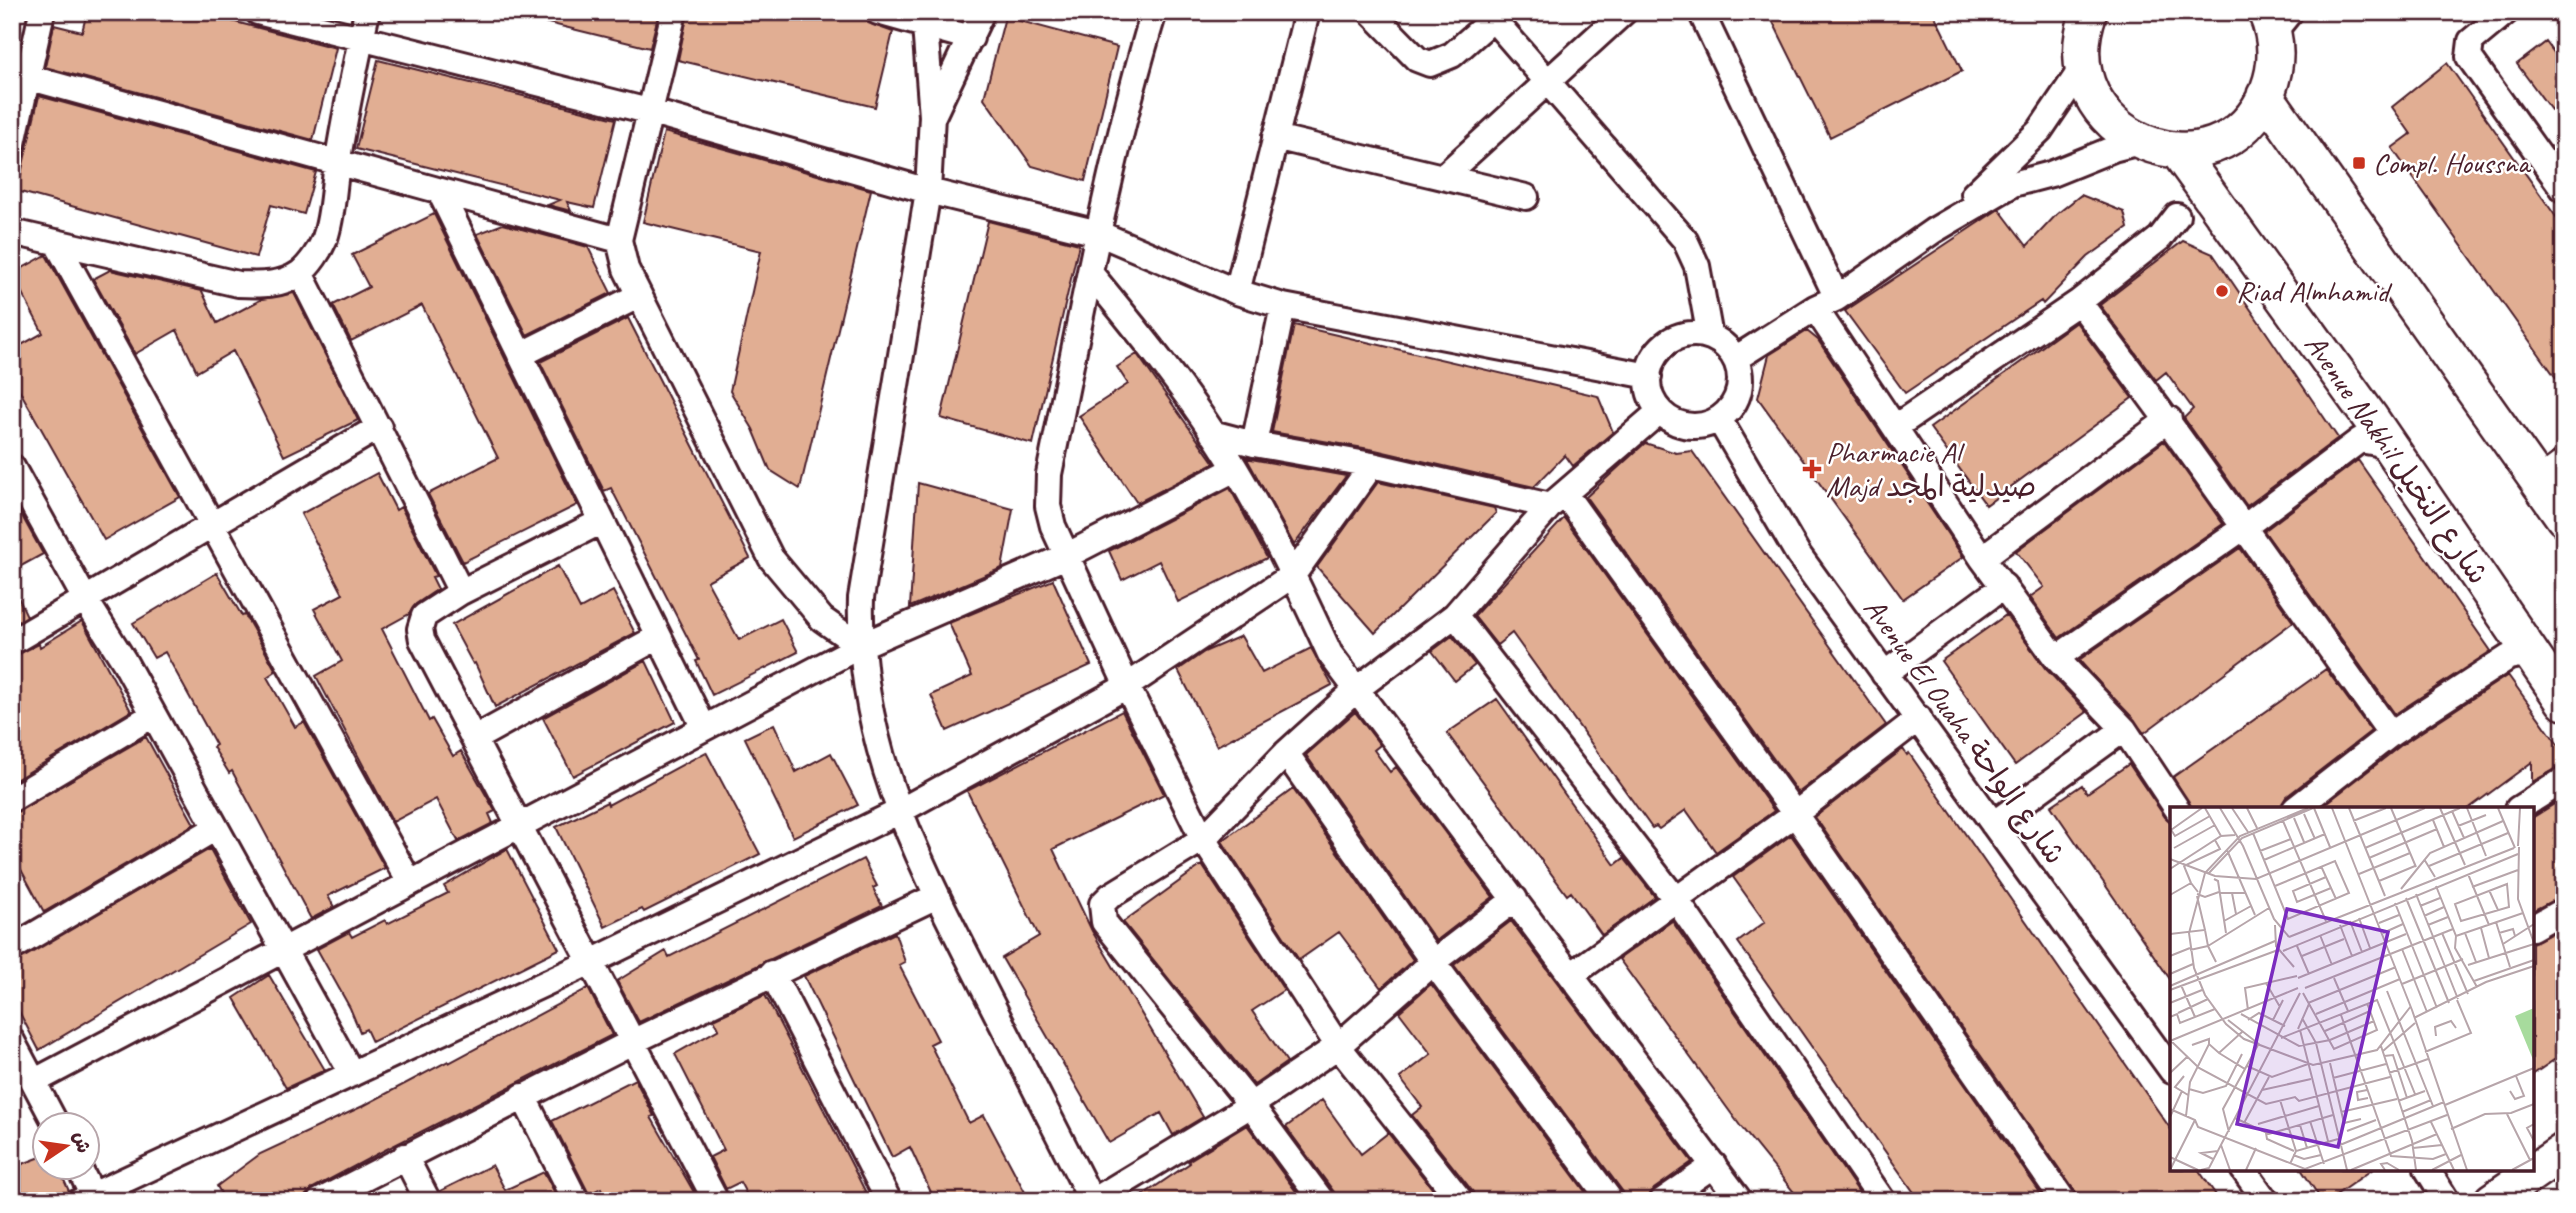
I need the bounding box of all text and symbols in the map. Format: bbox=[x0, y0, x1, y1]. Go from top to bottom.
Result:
place label: Compl. Houssna bbox=[2373, 144, 2532, 182]
marker: Compl. Houssna bbox=[2351, 155, 2367, 171]
place label: Riad Almhamid bbox=[2236, 272, 2393, 310]
marker: Riad Almhamid bbox=[2214, 283, 2230, 299]
street label: Avenue Nakhil شارع النخيل bbox=[2295, 327, 2498, 593]
place label: Pharmacie Al Majd صيدلية المجد bbox=[1826, 433, 2036, 505]
marker: Pharmacie Al Majd صيدلية المجد bbox=[1804, 461, 1820, 477]
street label: Avenue El Ouaha شارع الواحة bbox=[1854, 590, 2074, 873]
inset map bbox=[2170, 807, 2534, 1171]
north arrow bbox=[32, 1112, 102, 1182]
text: ش bbox=[68, 1130, 96, 1155]

